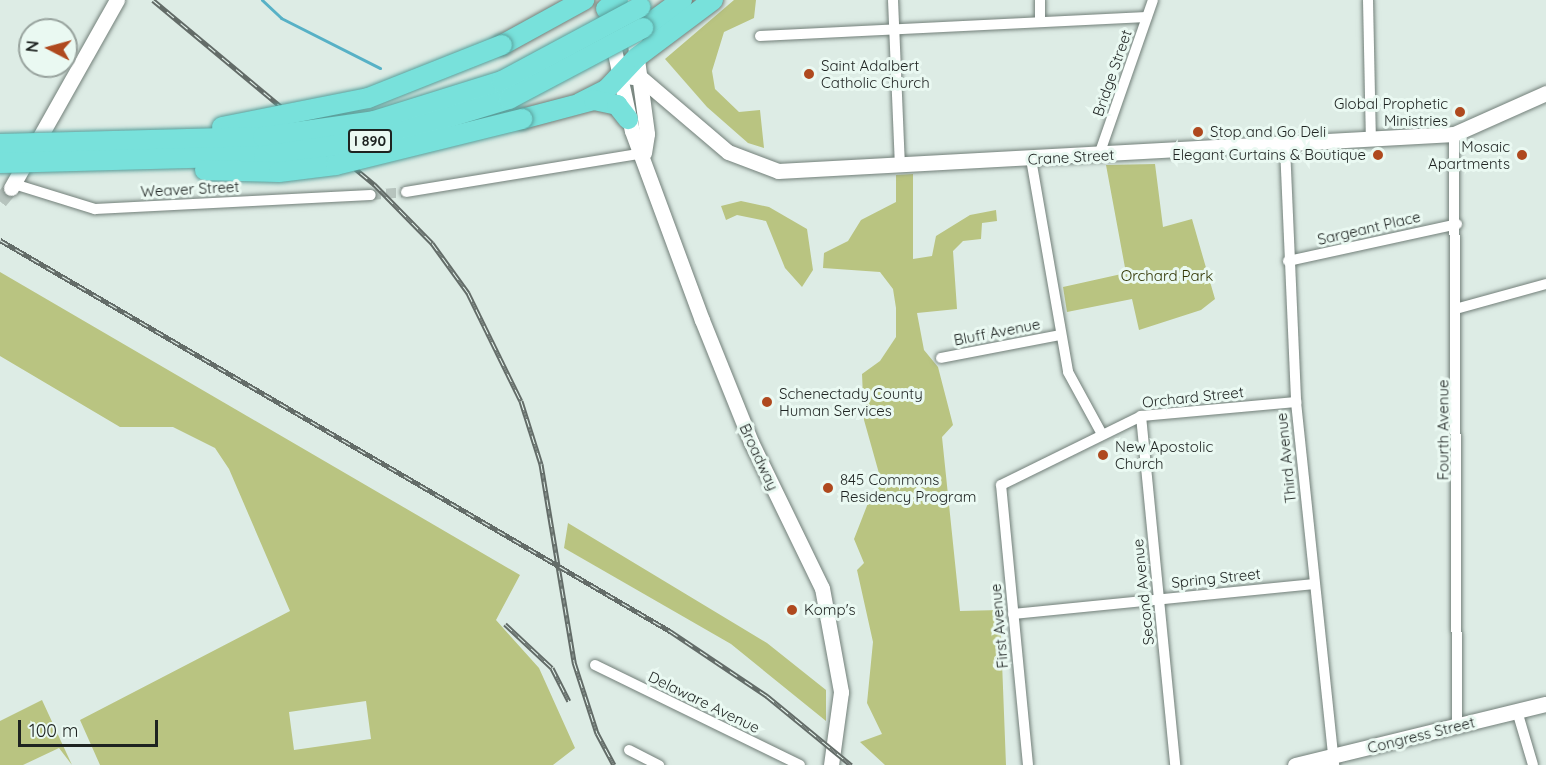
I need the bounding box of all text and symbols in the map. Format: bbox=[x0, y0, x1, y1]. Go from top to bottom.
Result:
north arrow bbox=[18, 18, 78, 78]
street label: Bridge Street bbox=[1089, 27, 1135, 119]
text: N bbox=[22, 39, 43, 53]
place label: Saint Adalbert Catholic Church bbox=[821, 56, 930, 91]
marker: Saint Adalbert Catholic Church bbox=[802, 67, 816, 81]
place label: Global Prophetic Ministries bbox=[1334, 94, 1448, 129]
marker: Global Prophetic Ministries bbox=[1453, 105, 1467, 119]
place label: Stop and Go Deli bbox=[1210, 123, 1326, 141]
marker: Stop and Go Deli bbox=[1191, 125, 1205, 139]
road number: I 890 bbox=[348, 130, 392, 152]
place label: Mosaic Apartments bbox=[1428, 137, 1510, 172]
street label: Crane Street bbox=[1027, 146, 1115, 168]
place label: Elegant Curtains & Boutique bbox=[1172, 146, 1366, 164]
marker: Elegant Curtains & Boutique bbox=[1371, 148, 1385, 162]
marker: Mosaic Apartments bbox=[1515, 148, 1529, 162]
street label: Weaver Street bbox=[140, 177, 240, 201]
street label: Sargeant Place bbox=[1316, 207, 1422, 249]
park label: Orchard Park bbox=[1121, 267, 1213, 285]
street label: Bluff Avenue bbox=[952, 315, 1042, 349]
street label: Fourth Avenue bbox=[1434, 380, 1452, 480]
street label: Orchard Street bbox=[1141, 383, 1245, 411]
place label: Schenectady County Human Services bbox=[779, 384, 923, 419]
marker: Schenectady County Human Services bbox=[760, 395, 774, 409]
street label: Third Avenue bbox=[1272, 412, 1300, 504]
street label: Broadway bbox=[736, 421, 782, 493]
place label: New Apostolic Church bbox=[1115, 437, 1213, 472]
marker: New Apostolic Church bbox=[1096, 448, 1110, 462]
place label: 845 Commons Residency Program bbox=[840, 470, 976, 505]
marker: 845 Commons Residency Program bbox=[821, 481, 835, 495]
street label: Second Avenue bbox=[1128, 538, 1158, 646]
street label: Spring Street bbox=[1170, 564, 1262, 592]
street label: First Avenue bbox=[986, 583, 1012, 669]
place label: Komp's bbox=[804, 601, 856, 619]
marker: Komp's bbox=[785, 603, 799, 617]
street label: Delaware Avenue bbox=[645, 667, 763, 737]
scale bar bbox=[21, 708, 160, 746]
street label: Congress Street bbox=[1365, 713, 1477, 757]
text: 100 m bbox=[29, 719, 78, 742]

